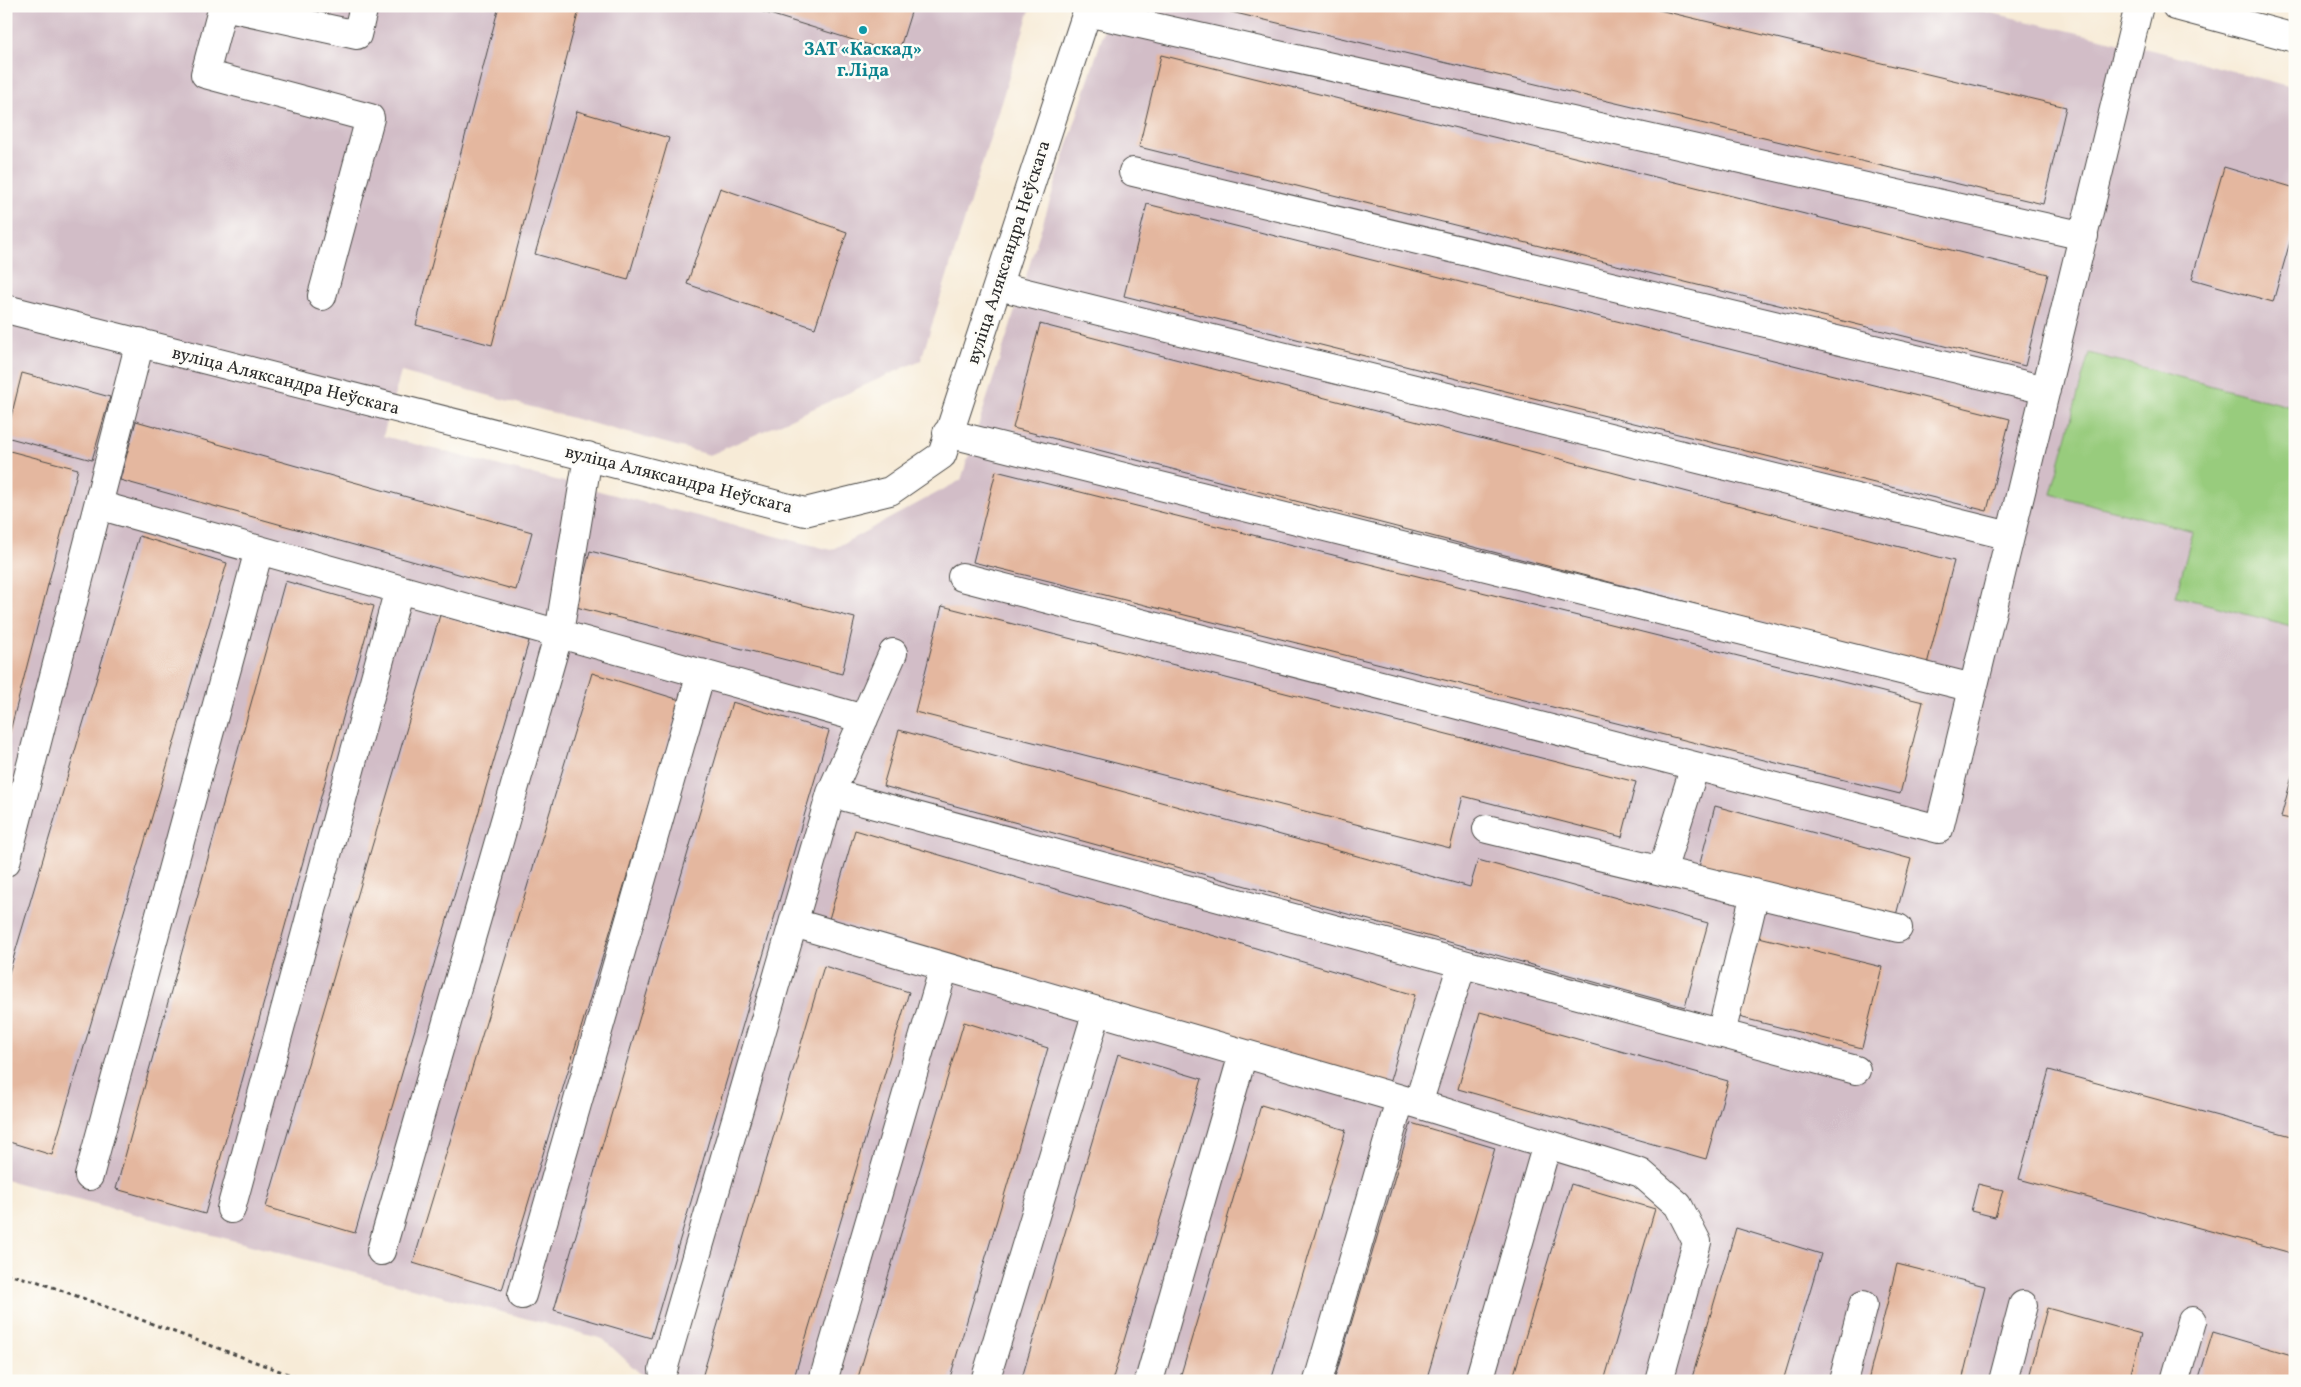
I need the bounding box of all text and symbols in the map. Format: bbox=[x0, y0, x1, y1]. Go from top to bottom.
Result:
marker: ЗАТ «Каскад» г.Ліда bbox=[857, 24, 869, 36]
place label: ЗАТ «Каскад» г.Ліда bbox=[804, 38, 922, 84]
street label: вуліца Аляксандра Неўскага bbox=[961, 137, 1057, 367]
street label: вуліца Аляксандра Неўскага bbox=[169, 341, 402, 422]
street label: вуліца Аляксандра Неўскага bbox=[562, 440, 795, 521]

